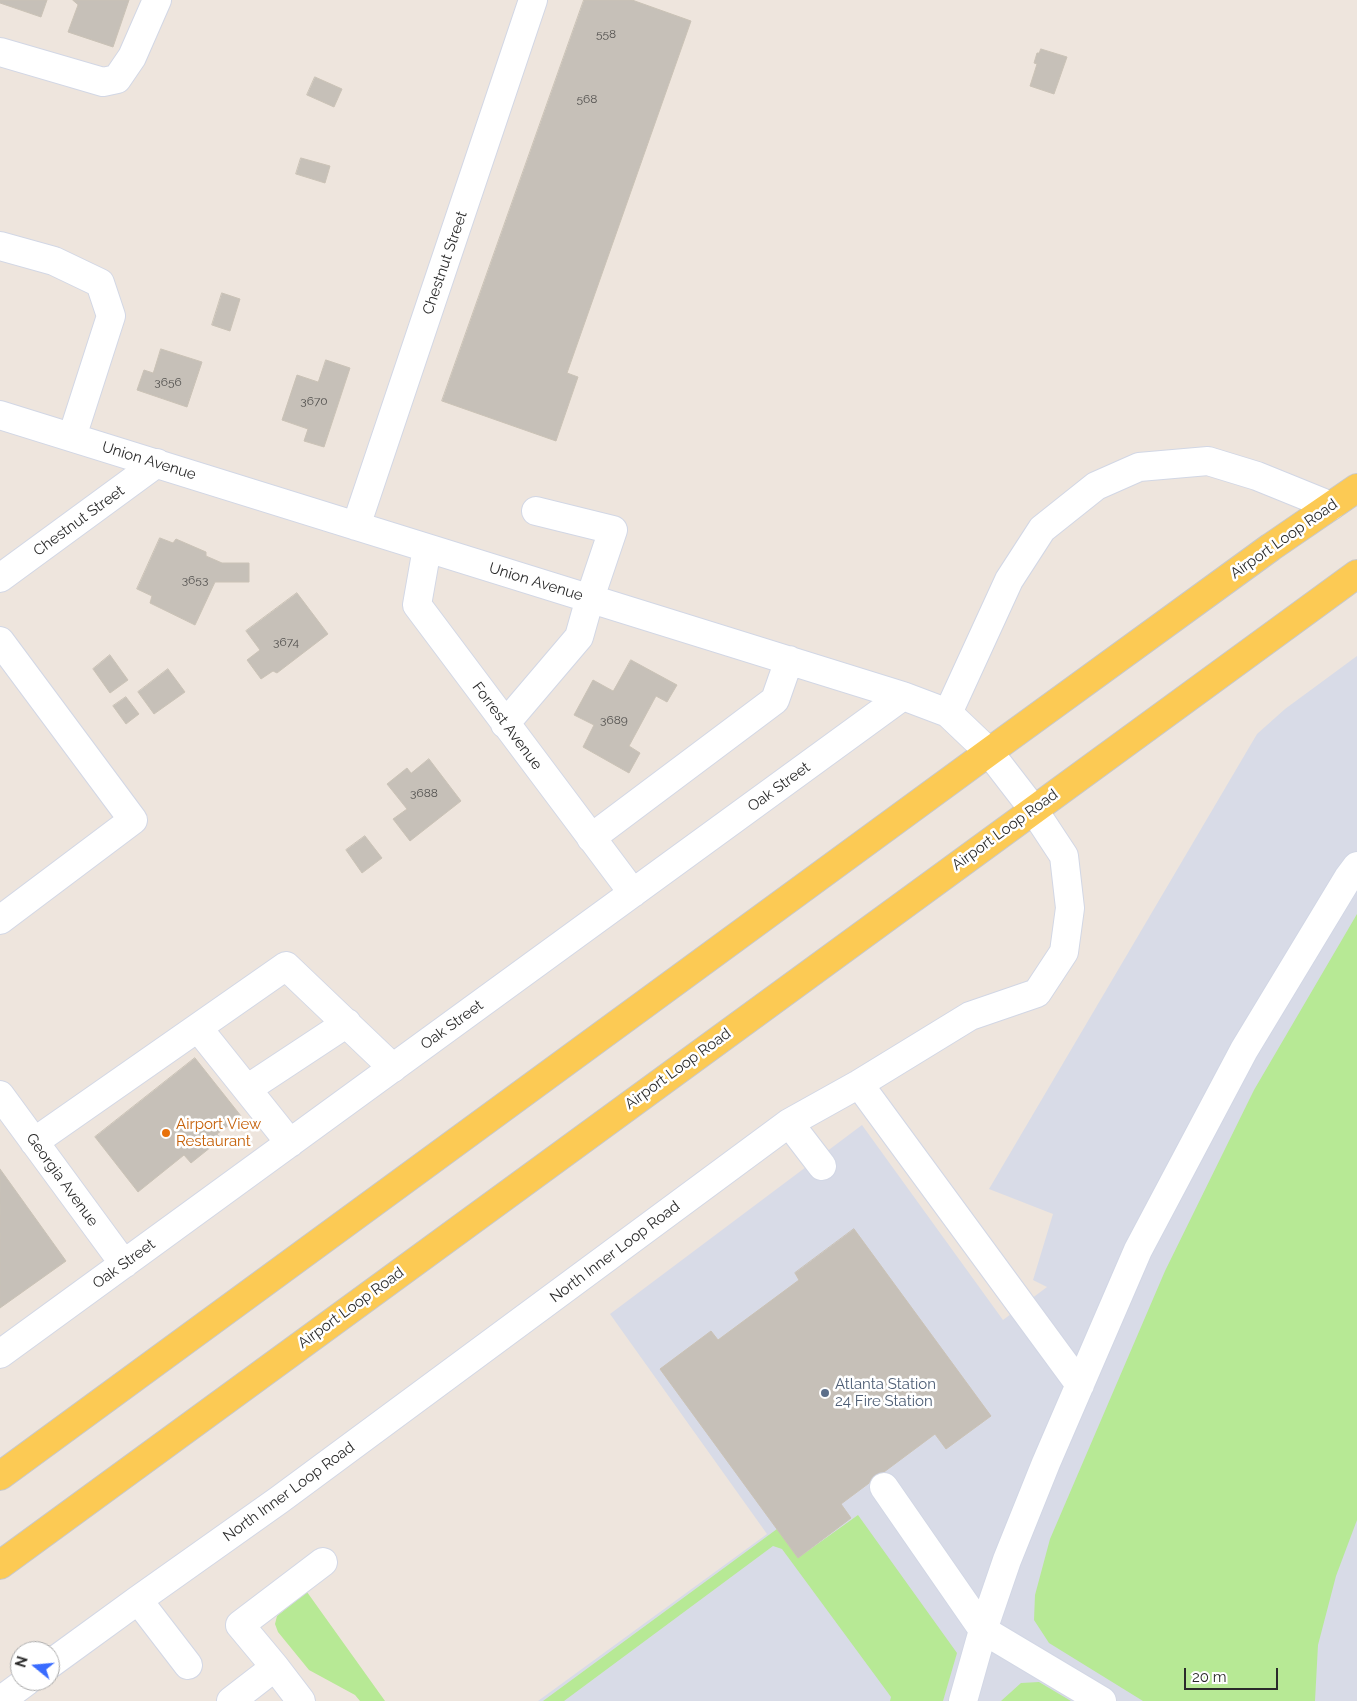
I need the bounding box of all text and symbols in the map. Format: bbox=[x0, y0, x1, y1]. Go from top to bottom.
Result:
house number: 558 bbox=[596, 27, 616, 41]
house number: 568 bbox=[577, 92, 597, 106]
street label: Chestnut Street bbox=[419, 209, 471, 317]
house number: 3656 bbox=[154, 375, 182, 389]
house number: 3670 bbox=[300, 394, 328, 408]
street label: Union Avenue bbox=[100, 438, 198, 484]
street label: Chestnut Street bbox=[30, 482, 128, 560]
street label: Airport Loop Road bbox=[1227, 495, 1341, 583]
street label: Union Avenue bbox=[487, 559, 585, 605]
house number: 3653 bbox=[182, 573, 208, 587]
house number: 3674 bbox=[273, 635, 299, 649]
street label: Forrest Avenue bbox=[468, 679, 546, 773]
house number: 3689 bbox=[600, 713, 628, 727]
street label: Oak Street bbox=[744, 758, 814, 816]
house number: 3688 bbox=[410, 786, 438, 800]
street label: Airport Loop Road bbox=[949, 786, 1061, 874]
street label: Oak Street bbox=[417, 996, 487, 1054]
street label: Airport Loop Road bbox=[622, 1025, 734, 1113]
place label: Airport View Restaurant bbox=[176, 1115, 261, 1150]
marker: Airport View Restaurant bbox=[160, 1127, 172, 1139]
street label: Georgia Avenue bbox=[22, 1130, 102, 1230]
street label: North Inner Loop Road bbox=[547, 1197, 683, 1307]
street label: Oak Street bbox=[89, 1235, 159, 1293]
street label: Airport Loop Road bbox=[295, 1264, 407, 1352]
place label: Atlanta Station 24 Fire Station bbox=[835, 1375, 936, 1410]
marker: Atlanta Station 24 Fire Station bbox=[819, 1387, 831, 1399]
street label: North Inner Loop Road bbox=[220, 1438, 358, 1546]
north arrow bbox=[10, 1641, 60, 1691]
text: N bbox=[12, 1654, 31, 1669]
scale bar bbox=[1187, 1658, 1281, 1690]
text: 20 m bbox=[1192, 1668, 1227, 1686]

